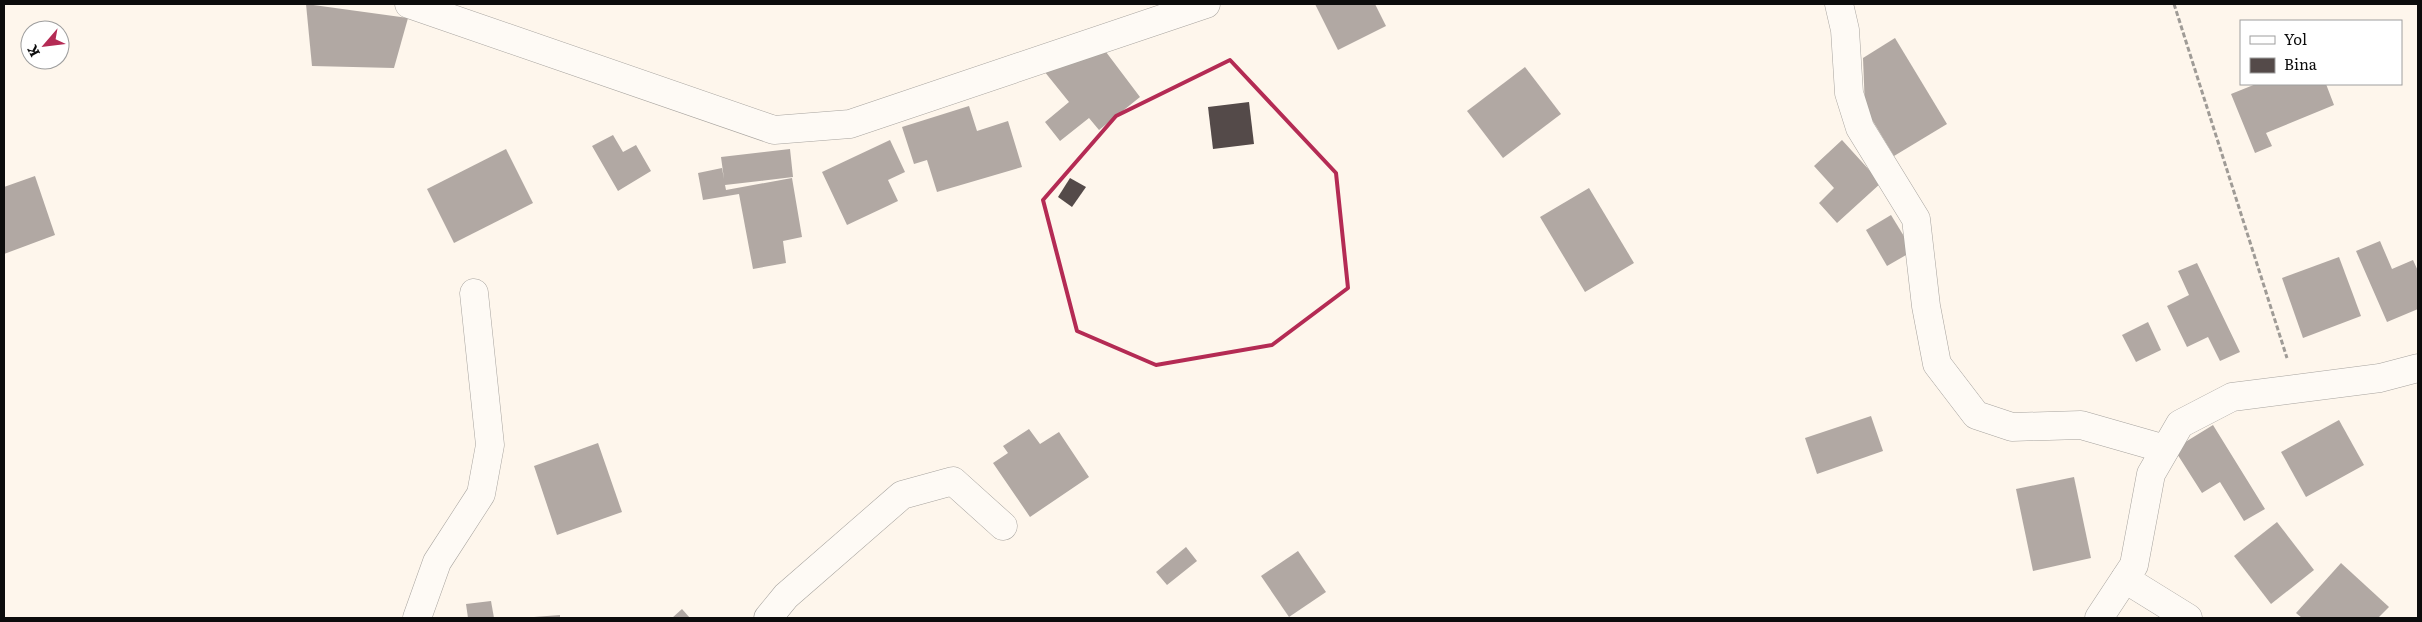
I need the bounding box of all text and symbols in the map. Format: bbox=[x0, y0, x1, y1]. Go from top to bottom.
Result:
north arrow bbox=[20, 20, 70, 70]
legend bbox=[2240, 20, 2402, 85]
text: Yol bbox=[2284, 27, 2307, 50]
text: K bbox=[21, 42, 44, 61]
text: Bina bbox=[2284, 52, 2318, 75]

